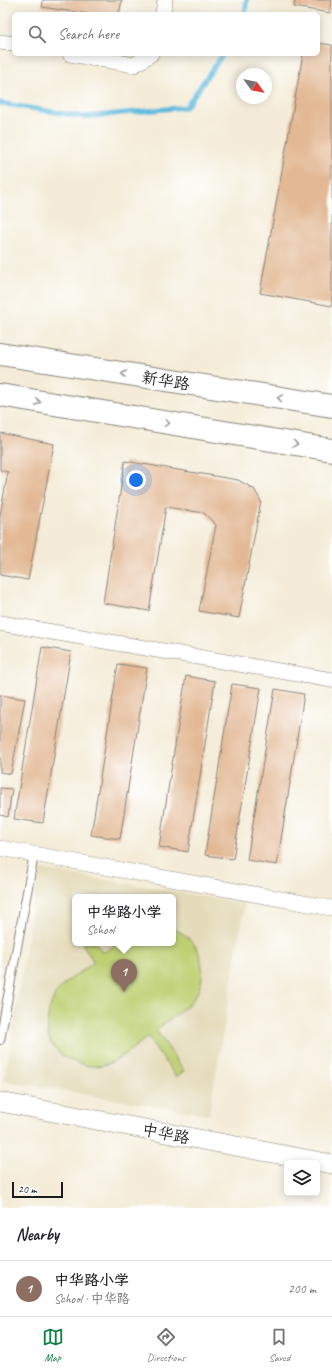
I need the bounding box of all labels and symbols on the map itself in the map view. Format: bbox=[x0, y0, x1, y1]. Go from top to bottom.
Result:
north arrow bbox=[236, 68, 272, 104]
street label: 新华路 bbox=[141, 367, 191, 395]
one-way arrow bbox=[120, 370, 127, 378]
one-way arrow bbox=[277, 394, 283, 403]
one-way arrow bbox=[35, 397, 42, 405]
one-way arrow bbox=[164, 418, 170, 427]
one-way arrow bbox=[292, 439, 298, 448]
your location bbox=[126, 470, 146, 490]
pin: 1 bbox=[111, 959, 137, 992]
street label: 中华路 bbox=[140, 1120, 191, 1148]
scale bar bbox=[12, 1180, 63, 1199]

